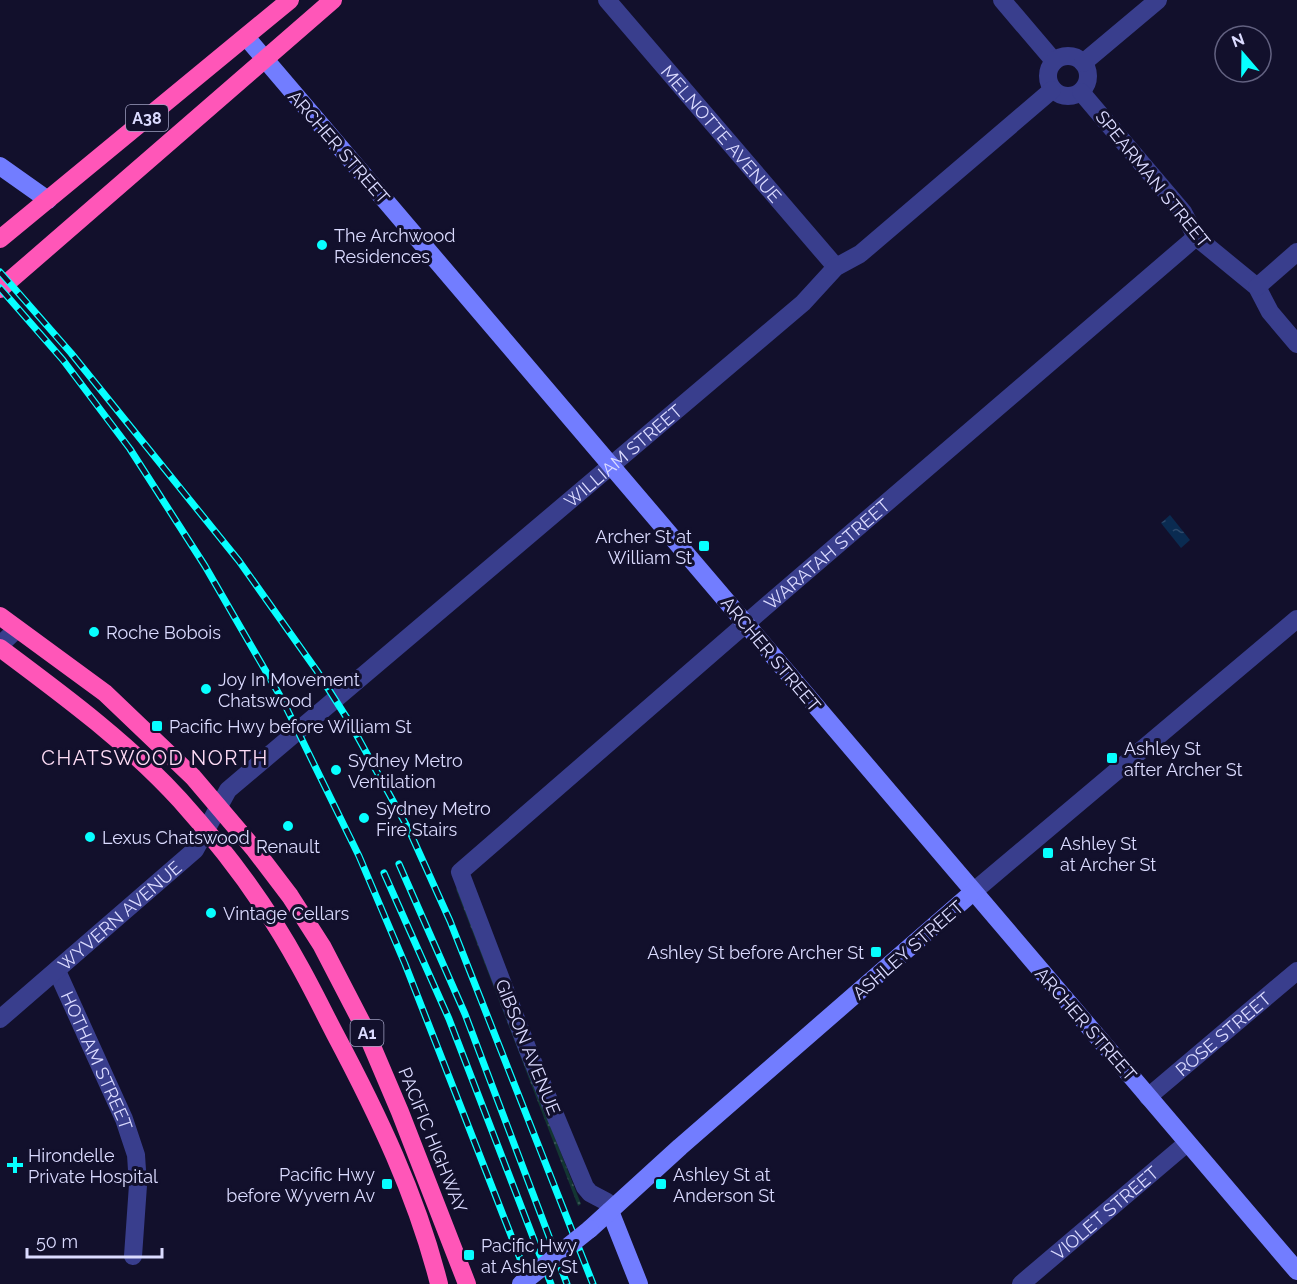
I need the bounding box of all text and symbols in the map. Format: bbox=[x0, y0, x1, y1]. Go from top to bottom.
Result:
north arrow bbox=[1213, 24, 1273, 84]
text: N bbox=[1229, 29, 1247, 51]
street label: MELNOTTE AVENUE bbox=[657, 61, 786, 206]
street label: ARCHER STREET bbox=[284, 86, 394, 208]
road number: A38 bbox=[126, 105, 168, 131]
street label: SPEARMAN STREET bbox=[1091, 106, 1215, 252]
place label: The Archwood Residences bbox=[334, 225, 455, 267]
marker: The Archwood Residences bbox=[315, 238, 329, 252]
street label: WILLIAM STREET bbox=[560, 400, 686, 511]
street label: WARATAH STREET bbox=[760, 494, 894, 614]
place label: Archer St at William St bbox=[595, 526, 692, 568]
marker: Archer St at William St bbox=[697, 539, 711, 553]
street label: ARCHER STREET bbox=[717, 592, 825, 716]
place label: Roche Bobois bbox=[106, 622, 221, 643]
marker: Roche Bobois bbox=[87, 625, 101, 639]
place label: Joy In Movement Chatswood bbox=[218, 669, 360, 711]
marker: Joy In Movement Chatswood bbox=[199, 682, 213, 696]
place label: Pacific Hwy before William St bbox=[169, 716, 412, 737]
marker: Pacific Hwy before William St bbox=[150, 719, 164, 733]
place label: Ashley St after Archer St bbox=[1124, 738, 1242, 780]
district label: CHATSWOOD NORTH bbox=[41, 746, 269, 770]
place label: Sydney Metro Ventilation bbox=[348, 750, 463, 792]
marker: Ashley St after Archer St bbox=[1105, 751, 1119, 765]
marker: Sydney Metro Ventilation bbox=[329, 763, 343, 777]
place label: Sydney Metro Fire Stairs bbox=[376, 798, 491, 840]
marker: Sydney Metro Fire Stairs bbox=[357, 811, 371, 825]
marker: Renault bbox=[281, 819, 295, 833]
place label: Lexus Chatswood bbox=[102, 827, 250, 848]
marker: Lexus Chatswood bbox=[83, 830, 97, 844]
place label: Ashley St at Archer St bbox=[1060, 833, 1156, 875]
place label: Renault bbox=[256, 836, 320, 857]
marker: Ashley St at Archer St bbox=[1041, 846, 1055, 860]
street label: WYVERN AVENUE bbox=[53, 856, 185, 975]
street label: ASHLEY STREET bbox=[848, 896, 968, 1004]
place label: Vintage Cellars bbox=[223, 903, 350, 924]
marker: Vintage Cellars bbox=[204, 906, 218, 920]
place label: Ashley St before Archer St bbox=[647, 942, 864, 963]
marker: Ashley St before Archer St bbox=[869, 945, 883, 959]
street label: ARCHER STREET bbox=[1031, 963, 1141, 1085]
street label: GIBSON AVENUE bbox=[491, 976, 565, 1118]
street label: ROSE STREET bbox=[1171, 987, 1275, 1080]
street label: HOTHAM STREET bbox=[57, 988, 137, 1132]
road number: A1 bbox=[350, 1020, 384, 1046]
street label: PACIFIC HIGHWAY bbox=[394, 1064, 472, 1216]
place label: Hirondelle Private Hospital bbox=[28, 1145, 158, 1187]
marker: Hirondelle Private Hospital bbox=[6, 1156, 24, 1174]
street label: VIOLET STREET bbox=[1047, 1162, 1162, 1264]
place label: Pacific Hwy before Wyvern Av bbox=[226, 1164, 375, 1206]
place label: Ashley St at Anderson St bbox=[673, 1164, 775, 1206]
marker: Pacific Hwy before Wyvern Av bbox=[380, 1177, 394, 1191]
marker: Ashley St at Anderson St bbox=[654, 1177, 668, 1191]
scale bar bbox=[27, 1221, 162, 1259]
text: 50 m bbox=[36, 1231, 78, 1252]
place label: Pacific Hwy at Ashley St bbox=[481, 1235, 578, 1277]
marker: Pacific Hwy at Ashley St bbox=[462, 1248, 476, 1262]

